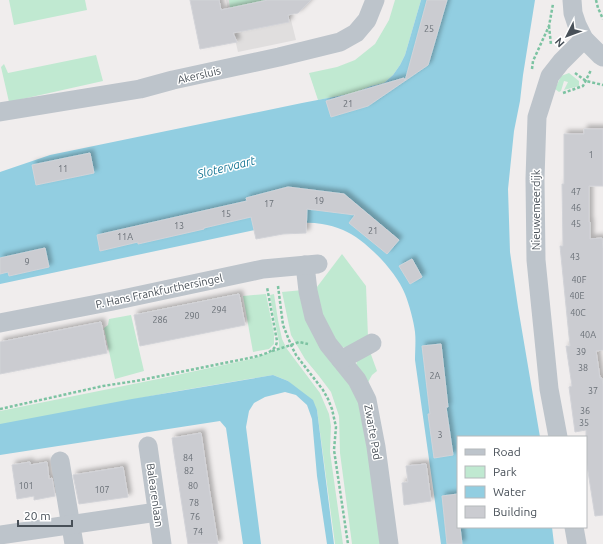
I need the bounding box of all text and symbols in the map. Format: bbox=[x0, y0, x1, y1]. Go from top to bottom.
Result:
north arrow bbox=[547, 16, 587, 56]
house number: 25 bbox=[424, 24, 434, 34]
text: N bbox=[552, 36, 567, 50]
street label: Akersluis bbox=[176, 64, 222, 86]
house number: 21 bbox=[343, 99, 353, 109]
house number: 1 bbox=[588, 150, 594, 160]
water label: Slotervaart bbox=[195, 153, 257, 181]
house number: 11 bbox=[58, 164, 68, 174]
street label: Nieuwemeerdijk bbox=[530, 169, 542, 250]
house number: 47 bbox=[571, 187, 581, 197]
house number: 19 bbox=[314, 196, 324, 206]
house number: 17 bbox=[264, 199, 274, 209]
house number: 46 bbox=[571, 203, 581, 213]
house number: 15 bbox=[221, 209, 231, 219]
house number: 45 bbox=[571, 219, 581, 229]
house number: 13 bbox=[174, 221, 184, 231]
house number: 21 bbox=[368, 226, 378, 236]
house number: 11A bbox=[117, 232, 133, 242]
house number: 43 bbox=[570, 252, 580, 262]
house number: 9 bbox=[24, 257, 30, 267]
street label: P. Hans Frankfurthersingel bbox=[94, 272, 224, 310]
house number: 40F bbox=[572, 275, 587, 285]
house number: 40E bbox=[569, 291, 585, 301]
house number: 294 bbox=[211, 305, 227, 315]
house number: 40C bbox=[570, 308, 586, 318]
house number: 290 bbox=[184, 311, 200, 321]
house number: 286 bbox=[152, 315, 168, 325]
house number: 40A bbox=[580, 330, 596, 340]
house number: 39 bbox=[576, 347, 586, 357]
house number: 38 bbox=[578, 363, 588, 373]
house number: 2A bbox=[430, 371, 441, 381]
house number: 37 bbox=[588, 386, 598, 396]
street label: Zwarte Pad bbox=[362, 403, 384, 461]
house number: 36 bbox=[580, 406, 590, 416]
house number: 35 bbox=[579, 418, 589, 428]
house number: 3 bbox=[437, 430, 443, 440]
legend bbox=[457, 436, 587, 528]
text: Road bbox=[493, 445, 521, 458]
house number: 84 bbox=[183, 453, 193, 463]
street label: Balearenlaan bbox=[145, 462, 165, 528]
text: Park bbox=[493, 465, 517, 478]
house number: 82 bbox=[184, 466, 194, 476]
house number: 101 bbox=[18, 481, 34, 491]
house number: 80 bbox=[188, 481, 198, 491]
house number: 107 bbox=[94, 485, 110, 495]
text: Water bbox=[493, 485, 526, 498]
house number: 78 bbox=[189, 498, 199, 508]
scale bar bbox=[18, 502, 72, 528]
text: Building bbox=[493, 505, 537, 518]
text: 20 m bbox=[24, 509, 51, 522]
house number: 76 bbox=[190, 512, 200, 522]
house number: 74 bbox=[193, 527, 203, 537]

